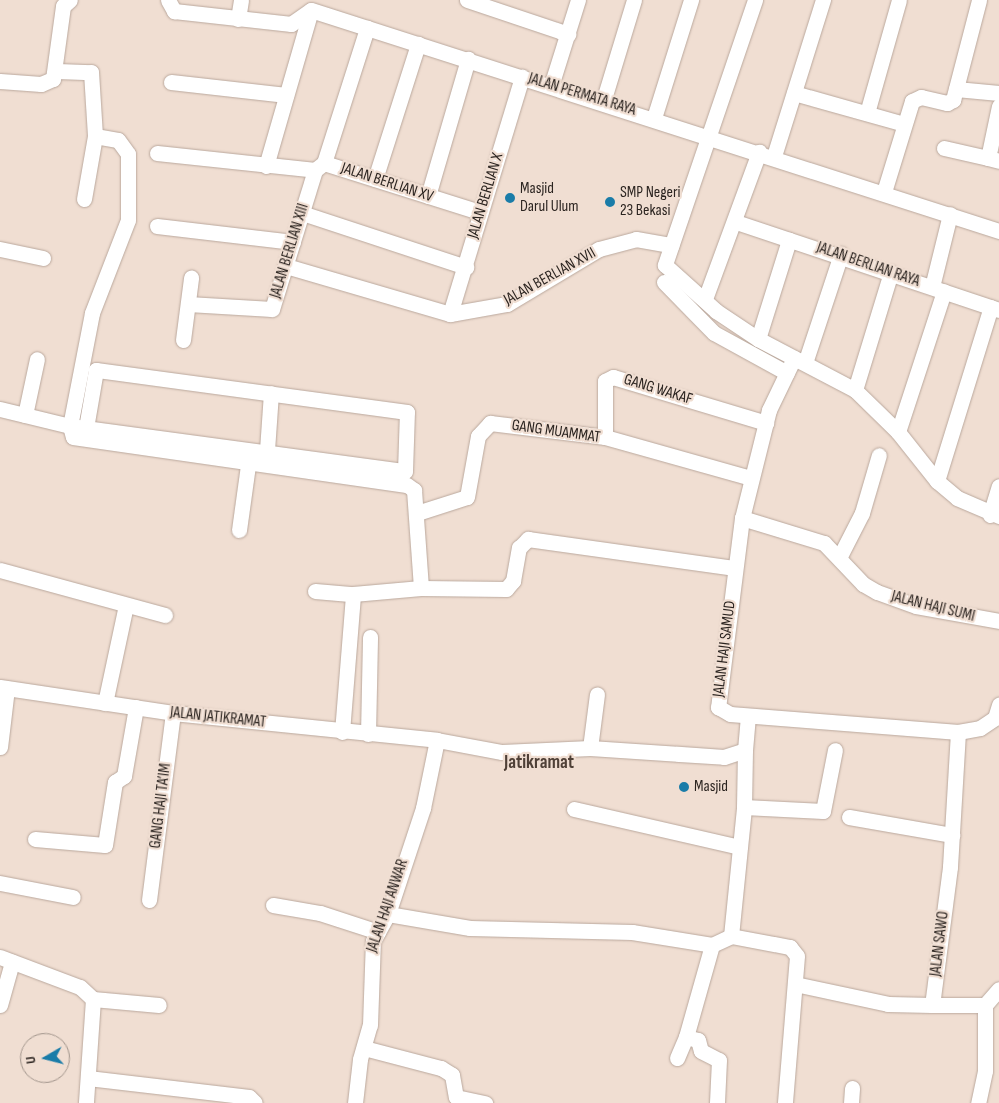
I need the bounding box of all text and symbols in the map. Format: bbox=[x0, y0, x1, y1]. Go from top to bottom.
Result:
street label: JALAN PERMATA RAYA bbox=[526, 69, 638, 121]
street label: JALAN BERLIAN X bbox=[464, 151, 508, 241]
street label: JALAN BERLIAN XV bbox=[339, 159, 435, 207]
place label: Masjid Darul Ulum bbox=[520, 179, 579, 217]
place label: SMP Negeri 23 Bekasi bbox=[620, 183, 681, 221]
marker: Masjid Darul Ulum bbox=[504, 192, 516, 204]
marker: SMP Negeri 23 Bekasi bbox=[604, 196, 616, 208]
street label: JALAN BERLIAN XIII bbox=[266, 201, 314, 301]
street label: JALAN BERLIAN RAYA bbox=[814, 238, 922, 292]
street label: JALAN BERLIAN XVII bbox=[501, 244, 599, 310]
street label: GANG WAKAF bbox=[621, 370, 695, 410]
street label: GANG MUAMMAT bbox=[510, 416, 602, 448]
street label: JALAN HAJI SUMI bbox=[889, 587, 977, 627]
street label: JALAN HAJI SAMUD bbox=[710, 600, 740, 698]
street label: JALAN JATIKRAMAT bbox=[169, 703, 267, 733]
district label: Jatikramat bbox=[504, 752, 574, 774]
street label: GANG HAJI TA’IM bbox=[146, 762, 176, 850]
place label: Masjid bbox=[694, 777, 728, 797]
marker: Masjid bbox=[678, 781, 690, 793]
street label: JALAN HAJI ANWAR bbox=[363, 857, 413, 955]
street label: JALAN SAWO bbox=[926, 910, 954, 978]
north arrow bbox=[20, 1033, 70, 1083]
text: U bbox=[22, 1055, 40, 1065]

